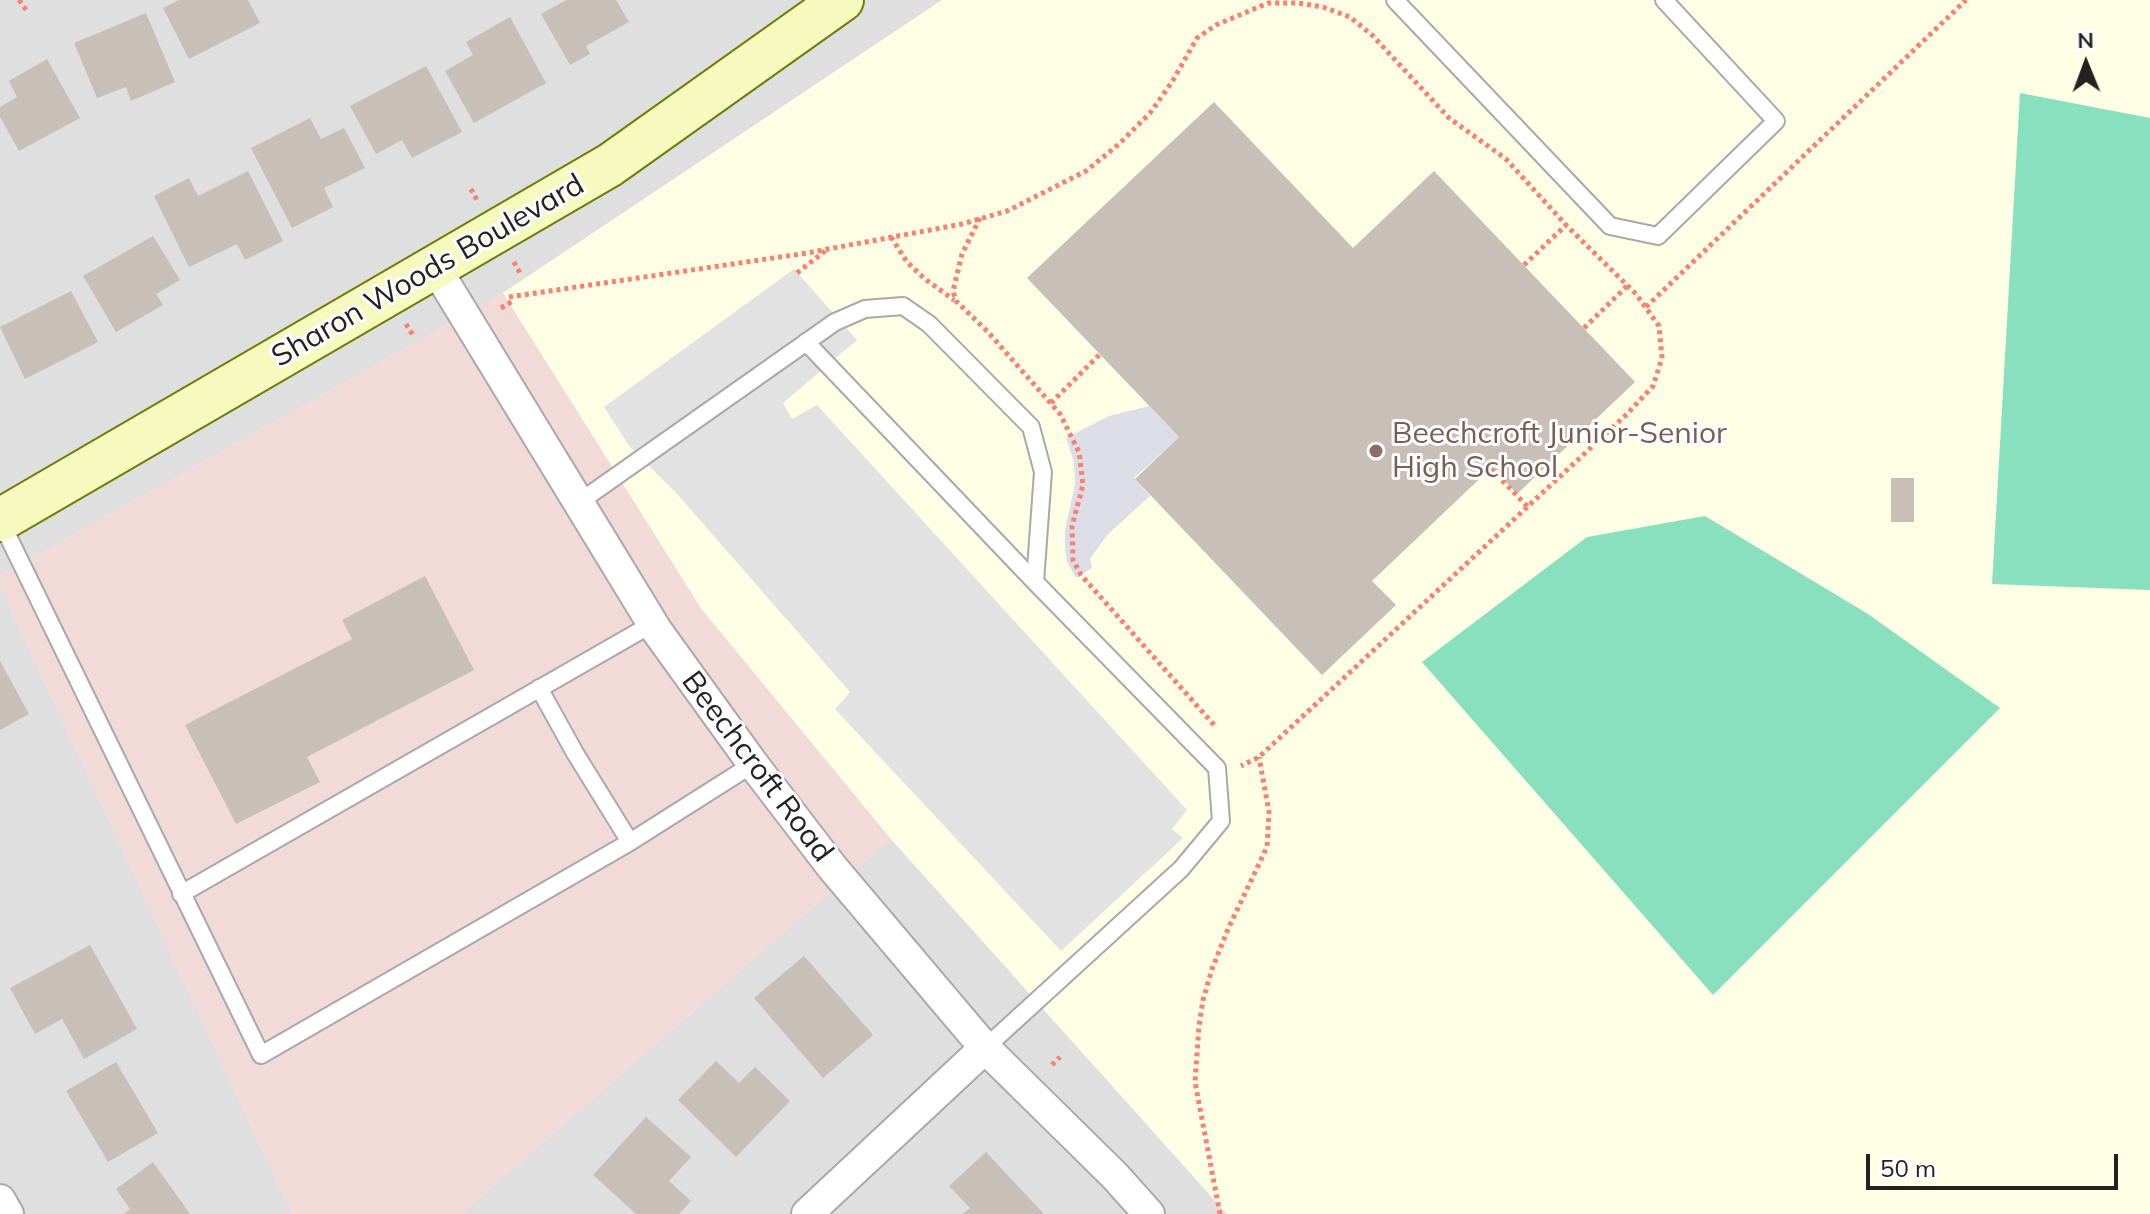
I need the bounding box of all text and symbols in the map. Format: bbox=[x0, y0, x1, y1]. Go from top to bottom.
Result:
north arrow bbox=[2046, 24, 2126, 104]
text: N bbox=[2077, 26, 2094, 54]
street label: Sharon Woods Boulevard bbox=[265, 167, 591, 375]
place label: Beechcroft Junior-Senior High School bbox=[1392, 416, 1727, 486]
marker: Beechcroft Junior-Senior High School bbox=[1367, 442, 1385, 460]
street label: Beechcroft Road bbox=[674, 665, 840, 869]
scale bar bbox=[1870, 1138, 2122, 1188]
text: 50 m bbox=[1880, 1153, 1936, 1183]

